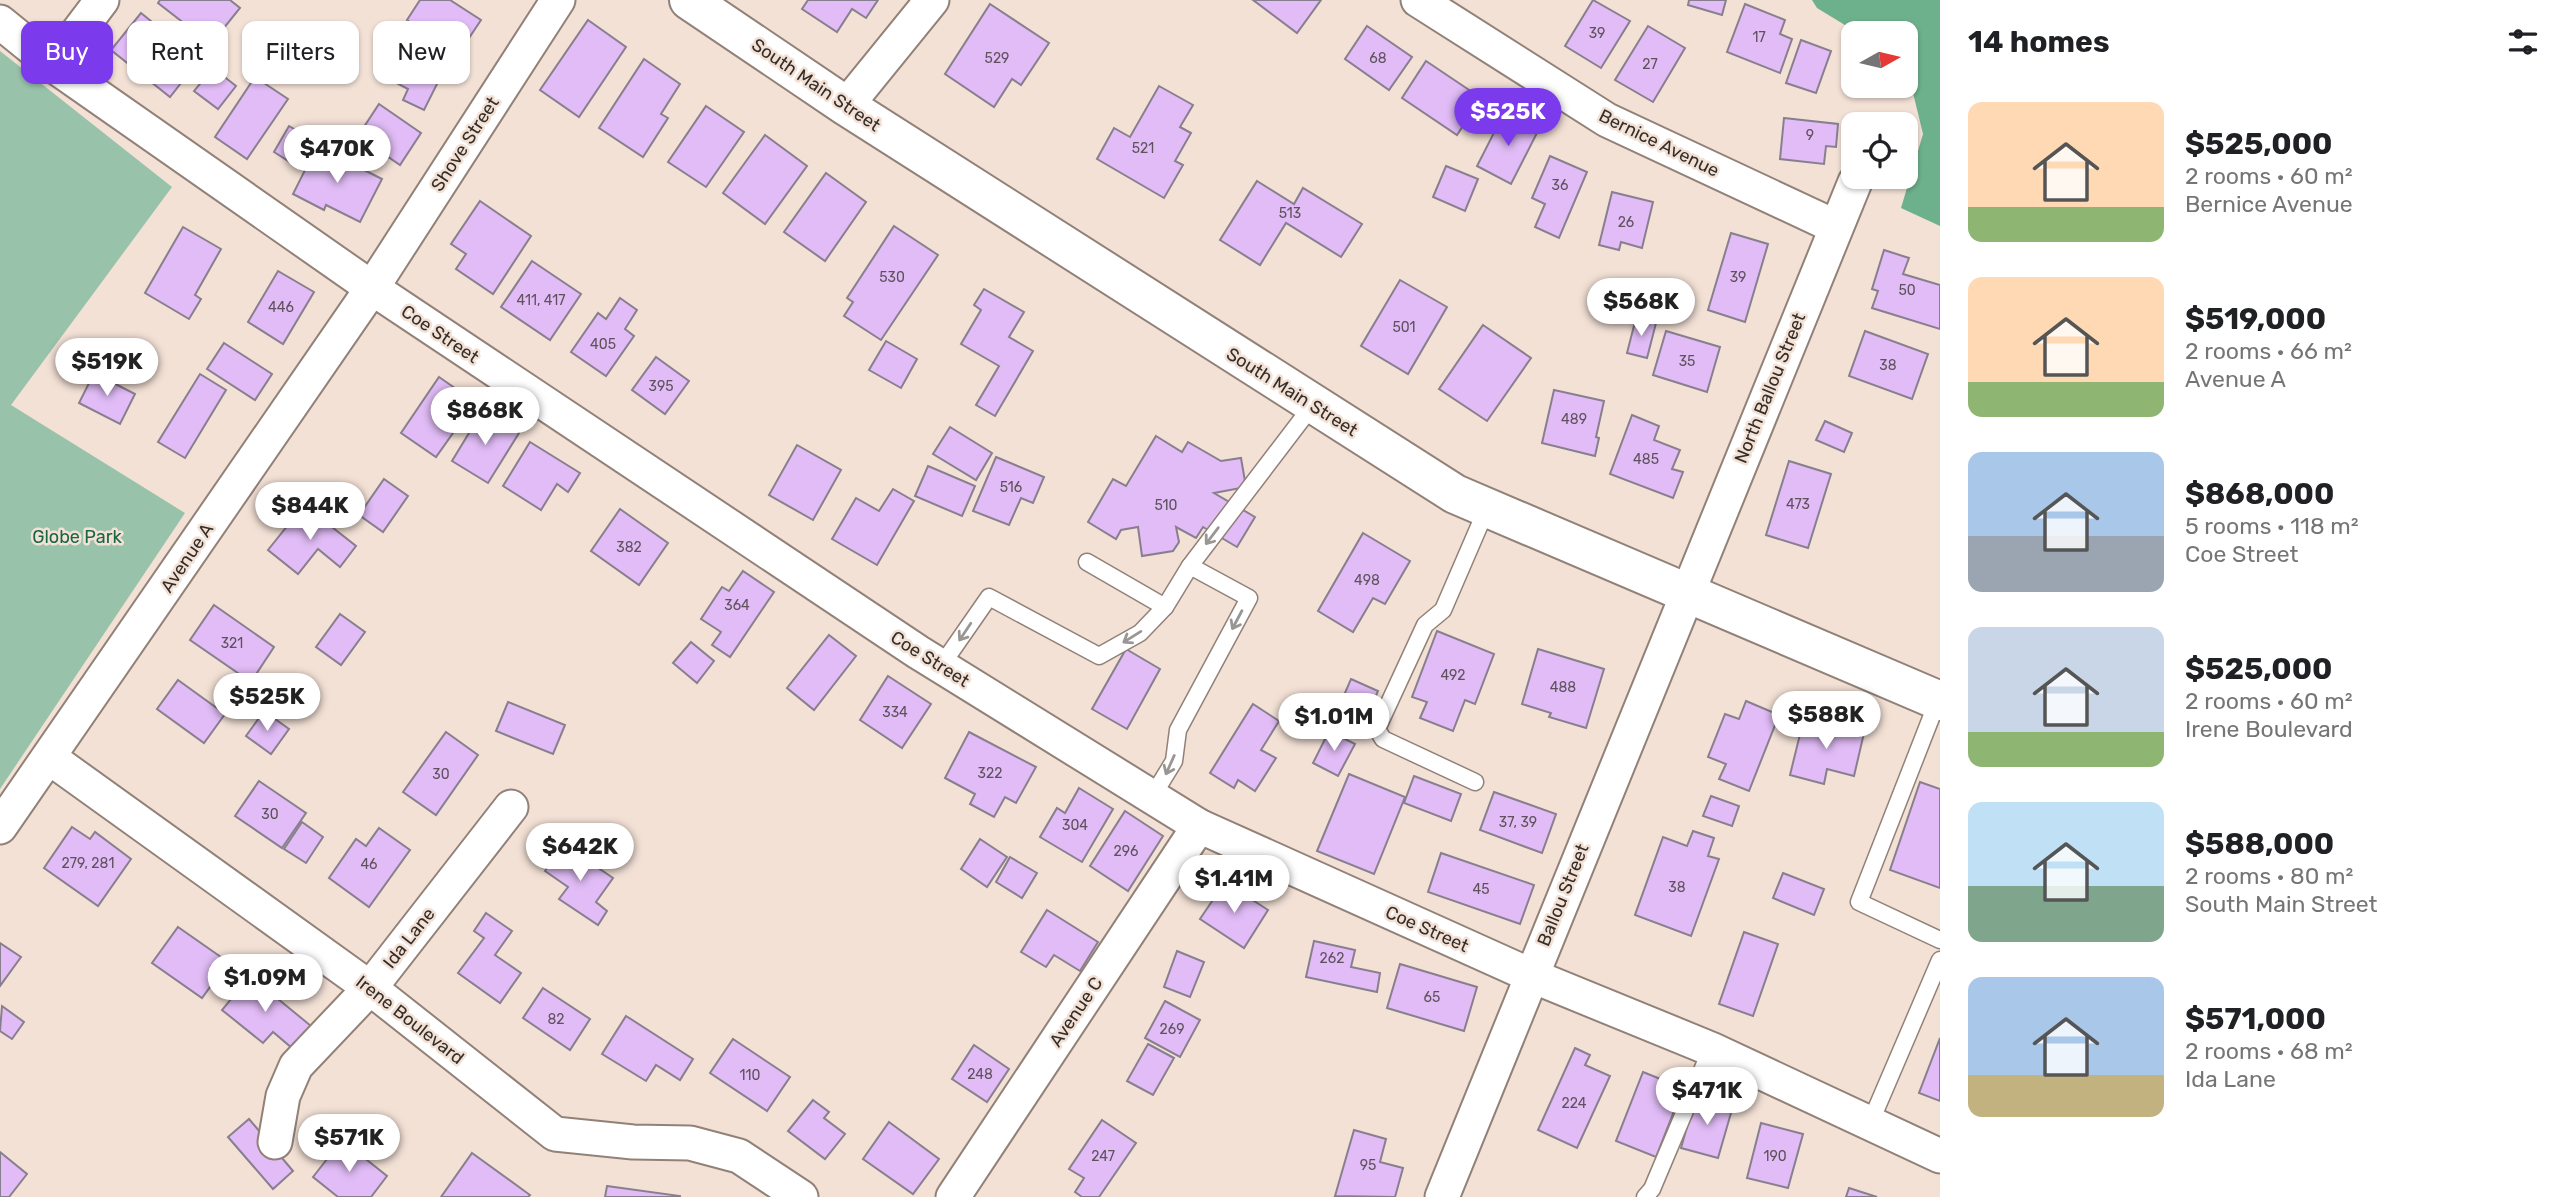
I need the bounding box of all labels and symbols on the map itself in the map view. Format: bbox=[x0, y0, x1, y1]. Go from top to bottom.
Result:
north arrow bbox=[1841, 21, 1918, 98]
house number: 39 bbox=[1589, 25, 1605, 42]
house number: 17 bbox=[1752, 29, 1766, 46]
street label: South Main Street bbox=[747, 34, 885, 136]
house number: 529 bbox=[985, 50, 1009, 67]
house number: 68 bbox=[1369, 50, 1387, 67]
house number: 27 bbox=[1642, 56, 1658, 73]
pin: $525K bbox=[1459, 88, 1557, 148]
street label: Shove Street bbox=[426, 93, 504, 195]
street label: Bernice Avenue bbox=[1595, 104, 1723, 182]
pin: $470K bbox=[288, 125, 386, 185]
house number: 9 bbox=[1806, 127, 1814, 144]
house number: 521 bbox=[1132, 140, 1154, 157]
house number: 36 bbox=[1552, 177, 1568, 194]
house number: 513 bbox=[1279, 205, 1301, 222]
house number: 26 bbox=[1618, 214, 1634, 231]
house number: 530 bbox=[879, 269, 905, 286]
house number: 39 bbox=[1730, 269, 1746, 286]
pin: $568K bbox=[1592, 278, 1690, 338]
house number: 50 bbox=[1898, 282, 1916, 299]
house number: 411, 417 bbox=[517, 292, 565, 309]
house number: 446 bbox=[268, 299, 294, 316]
street label: Coe Street bbox=[397, 300, 483, 368]
street label: North Ballou Street bbox=[1730, 310, 1810, 466]
house number: 501 bbox=[1392, 319, 1416, 336]
house number: 405 bbox=[590, 336, 616, 353]
pin: $519K bbox=[58, 338, 156, 398]
street label: South Main Street bbox=[1222, 343, 1362, 441]
house number: 35 bbox=[1679, 353, 1695, 370]
house number: 38 bbox=[1879, 357, 1897, 374]
house number: 395 bbox=[648, 378, 674, 395]
pin: $868K bbox=[436, 388, 534, 447]
house number: 489 bbox=[1561, 411, 1587, 428]
house number: 485 bbox=[1633, 451, 1659, 468]
house number: 516 bbox=[1000, 479, 1022, 496]
pin: $844K bbox=[261, 482, 359, 542]
house number: 473 bbox=[1786, 496, 1810, 513]
house number: 510 bbox=[1155, 497, 1178, 514]
street label: Avenue A bbox=[156, 519, 218, 597]
park label: Globe Park bbox=[32, 526, 123, 548]
one-way arrow bbox=[1205, 526, 1220, 545]
house number: 382 bbox=[616, 539, 642, 556]
house number: 498 bbox=[1354, 572, 1380, 589]
house number: 364 bbox=[724, 597, 750, 614]
one-way arrow bbox=[1230, 610, 1244, 630]
one-way arrow bbox=[958, 621, 972, 641]
street label: Coe Street bbox=[886, 626, 974, 692]
one-way arrow bbox=[1123, 629, 1142, 644]
house number: 321 bbox=[221, 635, 243, 652]
house number: 492 bbox=[1440, 667, 1466, 684]
pin: $525K bbox=[218, 674, 316, 733]
house number: 488 bbox=[1550, 679, 1576, 696]
pin: $588K bbox=[1777, 692, 1875, 751]
pin: $1.01M bbox=[1277, 694, 1391, 753]
house number: 334 bbox=[882, 704, 908, 721]
one-way arrow bbox=[1163, 754, 1176, 775]
house number: 322 bbox=[978, 765, 1002, 782]
house number: 30 bbox=[432, 766, 450, 783]
house number: 30 bbox=[261, 806, 279, 823]
house number: 37, 39 bbox=[1499, 814, 1537, 831]
house number: 304 bbox=[1062, 817, 1088, 834]
pin: $642K bbox=[531, 824, 629, 883]
street label: Ballou Street bbox=[1533, 841, 1593, 949]
house number: 296 bbox=[1114, 843, 1138, 860]
house number: 279, 281 bbox=[62, 855, 114, 872]
house number: 46 bbox=[360, 856, 378, 873]
pin: $1.41M bbox=[1177, 856, 1291, 915]
house number: 38 bbox=[1668, 879, 1686, 896]
house number: 45 bbox=[1472, 881, 1490, 898]
street label: Coe Street bbox=[1382, 901, 1472, 957]
street label: Ida Lane bbox=[378, 903, 440, 973]
house number: 262 bbox=[1320, 950, 1344, 967]
pin: $1.09M bbox=[208, 954, 322, 1014]
street label: Irene Boulevard bbox=[351, 971, 469, 1069]
street label: Avenue C bbox=[1045, 973, 1107, 1051]
house number: 65 bbox=[1424, 989, 1440, 1006]
house number: 82 bbox=[547, 1011, 565, 1028]
house number: 269 bbox=[1160, 1021, 1184, 1038]
house number: 248 bbox=[967, 1066, 993, 1083]
house number: 110 bbox=[740, 1067, 761, 1084]
pin: $471K bbox=[1658, 1068, 1756, 1127]
house number: 224 bbox=[1562, 1095, 1587, 1112]
pin: $571K bbox=[300, 1114, 398, 1174]
house number: 247 bbox=[1091, 1148, 1115, 1165]
house number: 190 bbox=[1763, 1148, 1787, 1165]
house number: 95 bbox=[1360, 1157, 1376, 1174]

